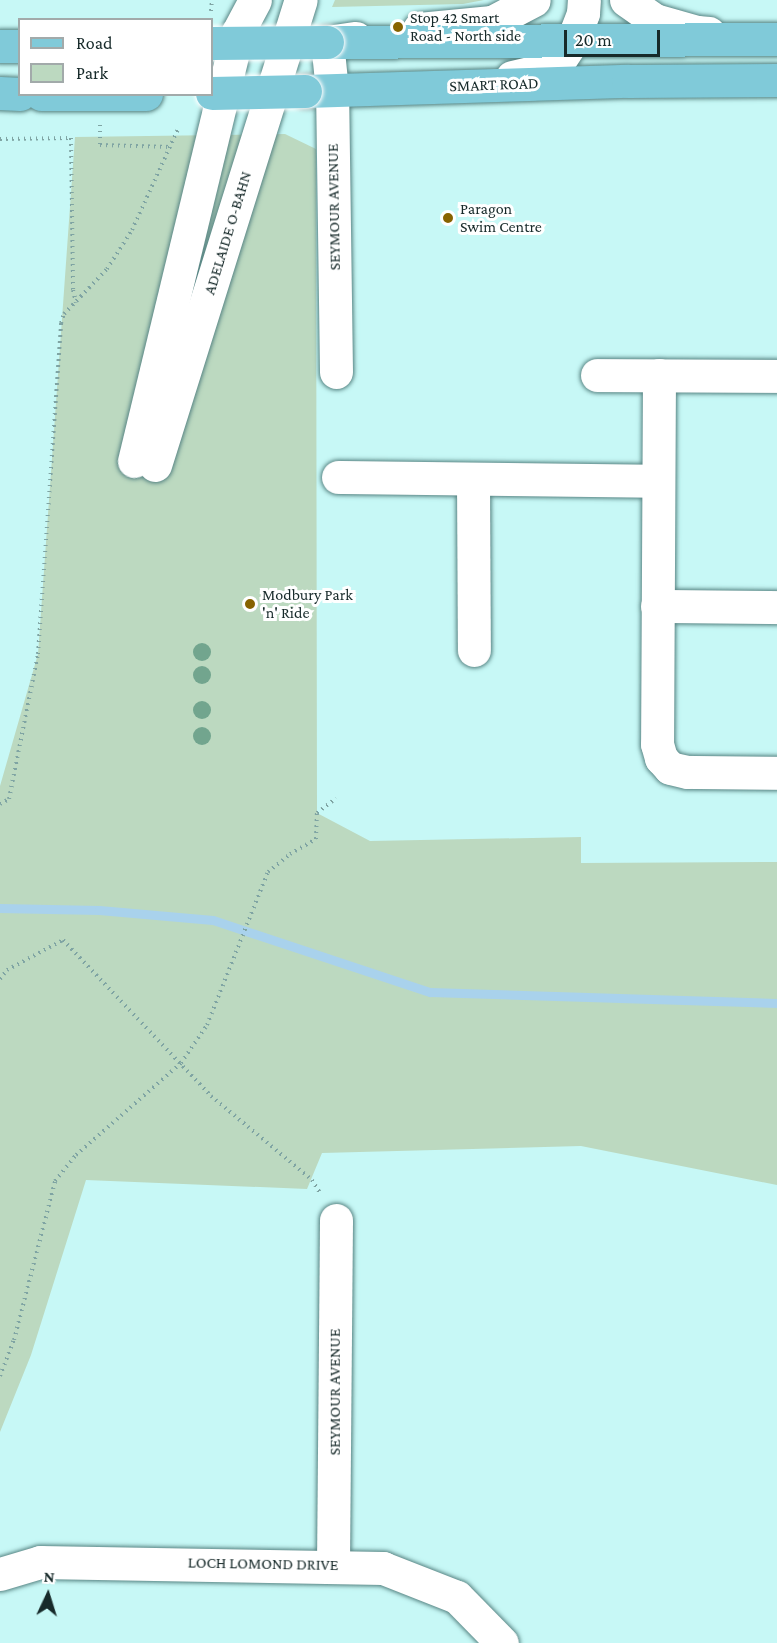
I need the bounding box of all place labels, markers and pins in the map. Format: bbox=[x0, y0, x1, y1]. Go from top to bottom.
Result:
place label: Stop 42 Smart Road - North side bbox=[410, 8, 521, 46]
marker: Stop 42 Smart Road - North side bbox=[391, 20, 405, 34]
place label: Paragon Swim Centre bbox=[460, 199, 542, 237]
marker: Paragon Swim Centre bbox=[441, 211, 455, 225]
place label: Modbury Park 'n' Ride bbox=[262, 585, 353, 623]
marker: Modbury Park 'n' Ride bbox=[243, 597, 257, 611]

